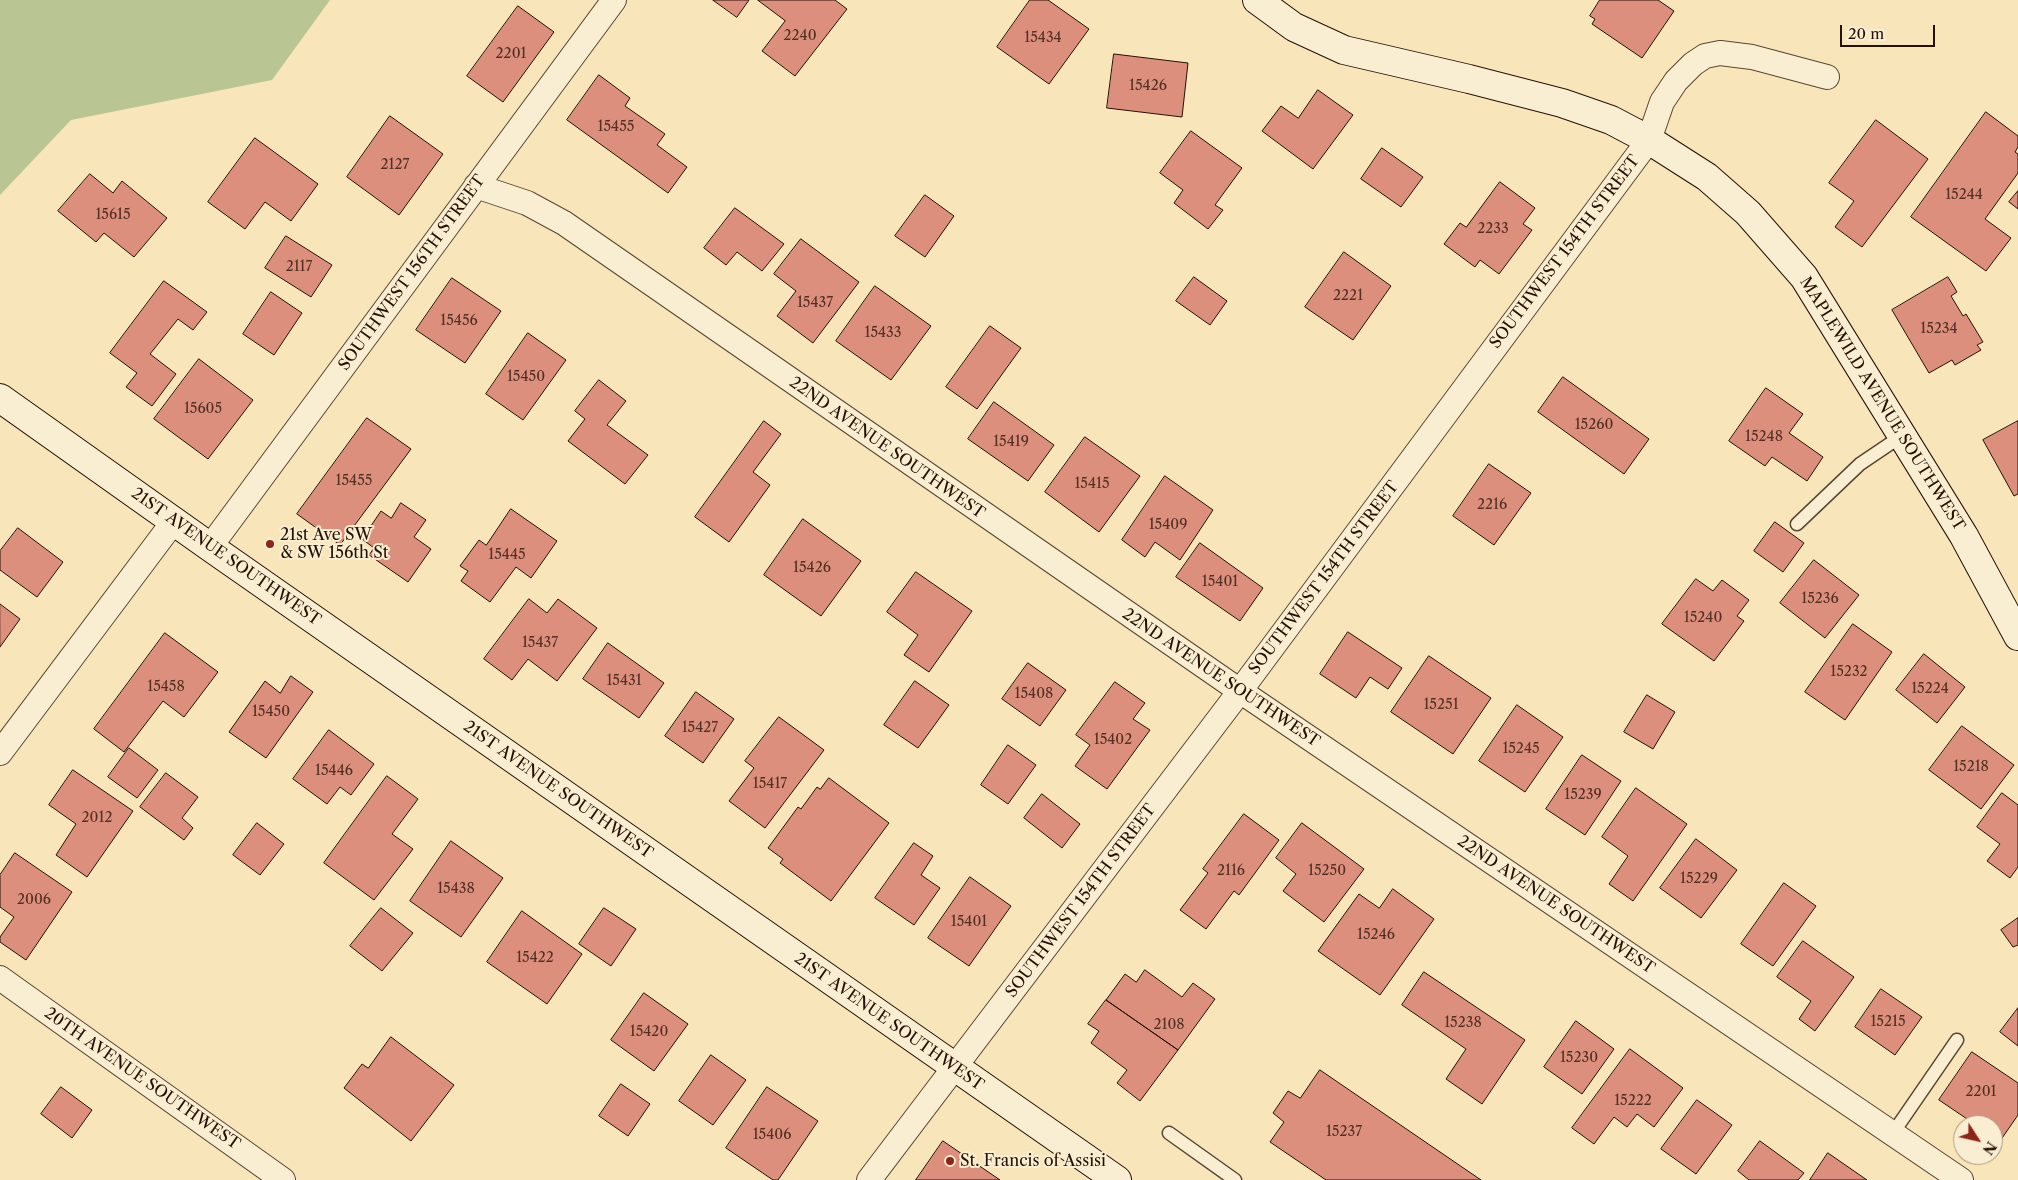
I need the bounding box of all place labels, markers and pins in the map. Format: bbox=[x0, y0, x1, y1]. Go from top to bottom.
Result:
place label: 21st Ave SW & SW 156th St bbox=[280, 525, 388, 563]
marker: 21st Ave SW & SW 156th St bbox=[264, 538, 276, 550]
place label: St. Francis of Assisi bbox=[960, 1151, 1106, 1171]
marker: St. Francis of Assisi bbox=[944, 1155, 956, 1167]

